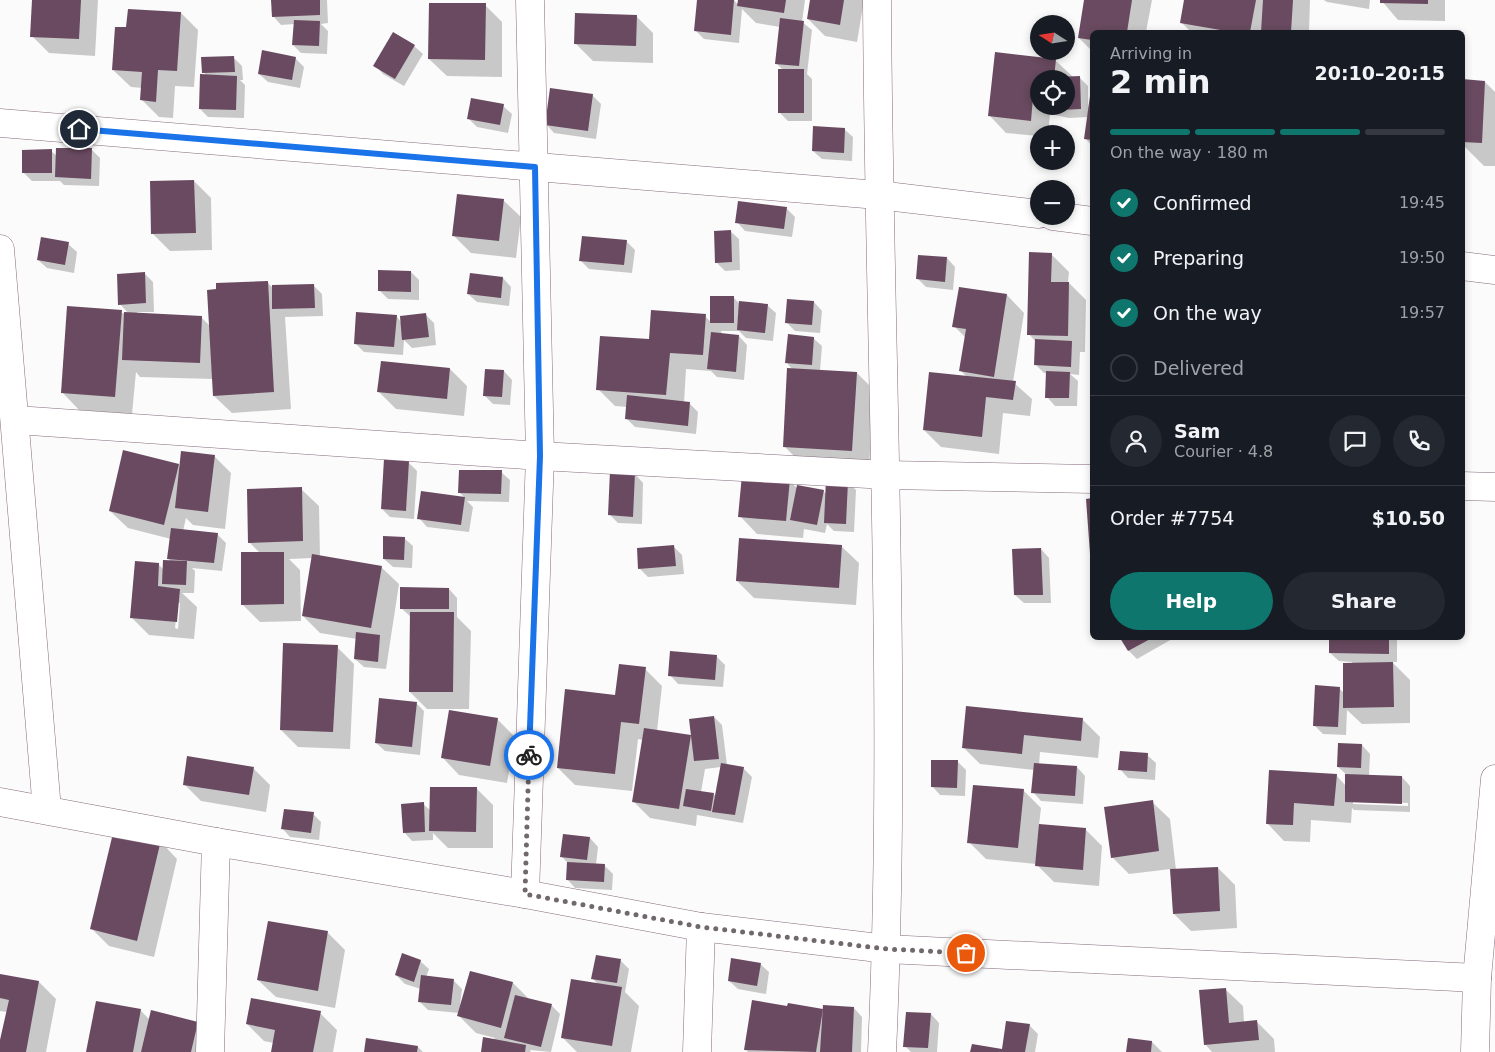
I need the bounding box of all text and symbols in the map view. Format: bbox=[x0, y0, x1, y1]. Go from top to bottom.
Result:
north arrow bbox=[1030, 15, 1075, 60]
map controls bbox=[1030, 15, 1075, 225]
text: Arriving in bbox=[1110, 44, 1192, 63]
text: 20:10–20:15 bbox=[1315, 62, 1445, 84]
text: 2 min bbox=[1110, 63, 1211, 101]
button: locate bbox=[1030, 70, 1075, 115]
pin bbox=[58, 108, 100, 150]
icon: home bbox=[65, 115, 93, 143]
button: + bbox=[1030, 125, 1075, 170]
text: On the way · 180 m bbox=[1110, 143, 1268, 162]
button: − bbox=[1030, 180, 1075, 225]
icon: check bbox=[1110, 189, 1138, 217]
text: Confirmed bbox=[1153, 192, 1252, 214]
text: 19:45 bbox=[1399, 193, 1445, 212]
icon: check bbox=[1110, 244, 1138, 272]
text: Preparing bbox=[1153, 247, 1244, 269]
text: 19:50 bbox=[1399, 248, 1445, 267]
icon: check bbox=[1110, 299, 1138, 327]
text: On the way bbox=[1153, 302, 1262, 324]
text: 19:57 bbox=[1399, 303, 1445, 322]
text: Delivered bbox=[1153, 357, 1244, 379]
button: person bbox=[1110, 415, 1162, 467]
button: chat bbox=[1329, 415, 1381, 467]
button: phone bbox=[1393, 415, 1445, 467]
text: Sam bbox=[1174, 420, 1220, 442]
text: Courier · 4.8 bbox=[1174, 442, 1273, 461]
text: Order #7754 bbox=[1110, 507, 1234, 529]
text: $10.50 bbox=[1372, 507, 1445, 529]
button: Help bbox=[1110, 572, 1273, 630]
button: Share bbox=[1283, 572, 1445, 630]
courier bbox=[504, 730, 554, 780]
icon: bike bbox=[515, 741, 543, 769]
pin bbox=[945, 932, 987, 974]
icon: bag bbox=[952, 939, 980, 967]

